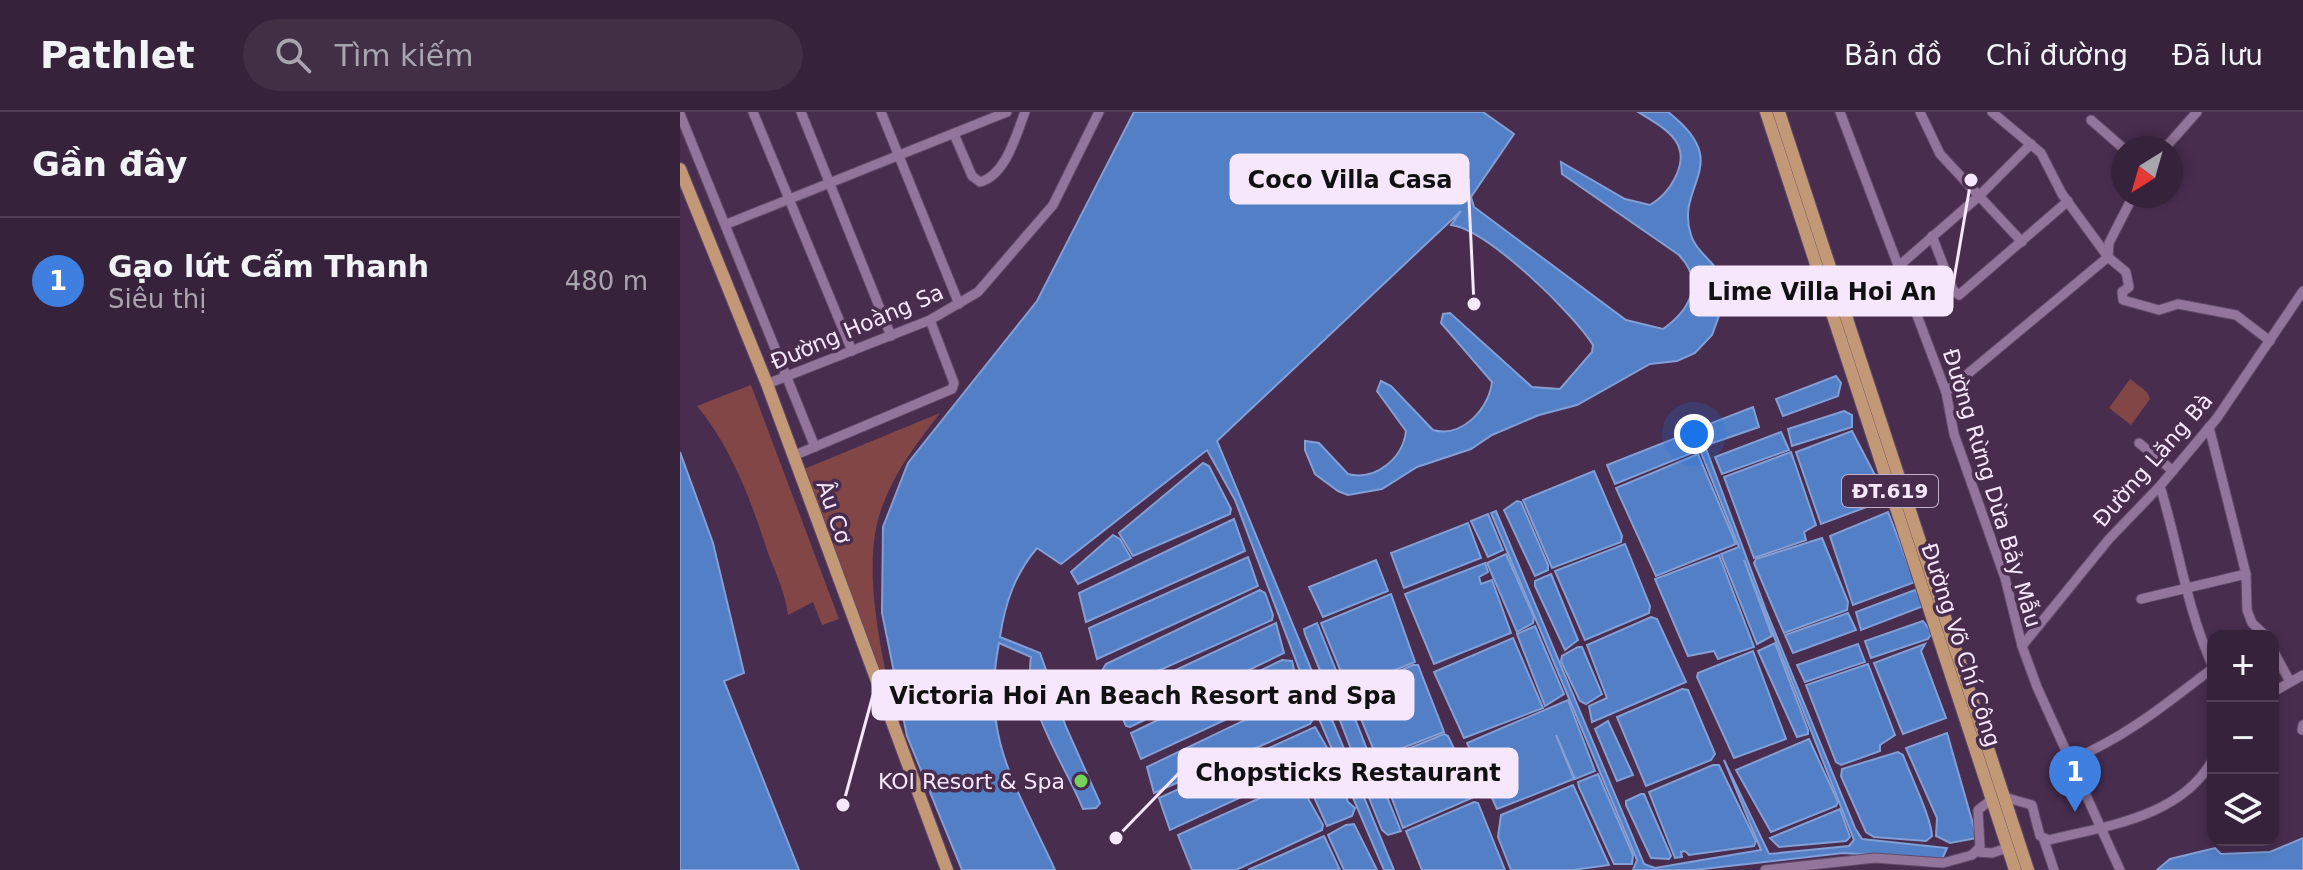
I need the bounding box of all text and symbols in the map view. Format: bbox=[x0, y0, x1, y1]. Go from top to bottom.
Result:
search box bbox=[243, 19, 803, 91]
text: Pathlet bbox=[40, 33, 195, 77]
icon: search bbox=[271, 33, 315, 77]
text: Tìm kiếm bbox=[335, 38, 473, 73]
text: Bản đồ bbox=[1844, 39, 1942, 72]
text: Chỉ đường bbox=[1986, 39, 2128, 72]
text: Đã lưu bbox=[2172, 39, 2263, 72]
north arrow bbox=[2111, 136, 2183, 208]
text: Gần đây bbox=[32, 144, 187, 184]
callout: Coco Villa Casa bbox=[1231, 155, 1468, 203]
text: Coco Villa Casa bbox=[1248, 166, 1452, 194]
text: Gạo lứt Cẩm Thanh bbox=[108, 249, 429, 284]
text: 1 bbox=[49, 266, 67, 296]
text: 480 m bbox=[565, 266, 648, 296]
callout: Lime Villa Hoi An bbox=[1691, 267, 1952, 315]
text: Lime Villa Hoi An bbox=[1707, 278, 1937, 306]
street label: Đường Hoàng Sa bbox=[767, 279, 947, 375]
text: Siêu thị bbox=[108, 284, 206, 314]
street label: Đường Rừng Dừa Bảy Mẫu bbox=[1938, 346, 2046, 630]
street label: Đường Lăng Bà bbox=[2088, 388, 2218, 532]
your location bbox=[1674, 414, 1714, 454]
road number: ĐT.619 bbox=[1842, 475, 1938, 507]
street label: Âu Cơ bbox=[812, 477, 857, 547]
street label: Đường Võ Chí Công bbox=[1916, 540, 2006, 750]
map controls bbox=[2207, 630, 2279, 846]
button: + bbox=[2207, 630, 2279, 702]
callout: Victoria Hoi An Beach Resort and Spa bbox=[873, 671, 1413, 719]
text: Victoria Hoi An Beach Resort and Spa bbox=[889, 682, 1397, 710]
button: − bbox=[2207, 702, 2279, 774]
pin: 1 bbox=[2049, 746, 2101, 812]
callout: Chopsticks Restaurant bbox=[1179, 749, 1517, 797]
text: Chopsticks Restaurant bbox=[1195, 759, 1501, 787]
place label: KOI Resort & Spa bbox=[878, 769, 1065, 794]
marker: KOI Resort & Spa bbox=[1072, 772, 1090, 790]
button: layers bbox=[2207, 774, 2279, 846]

